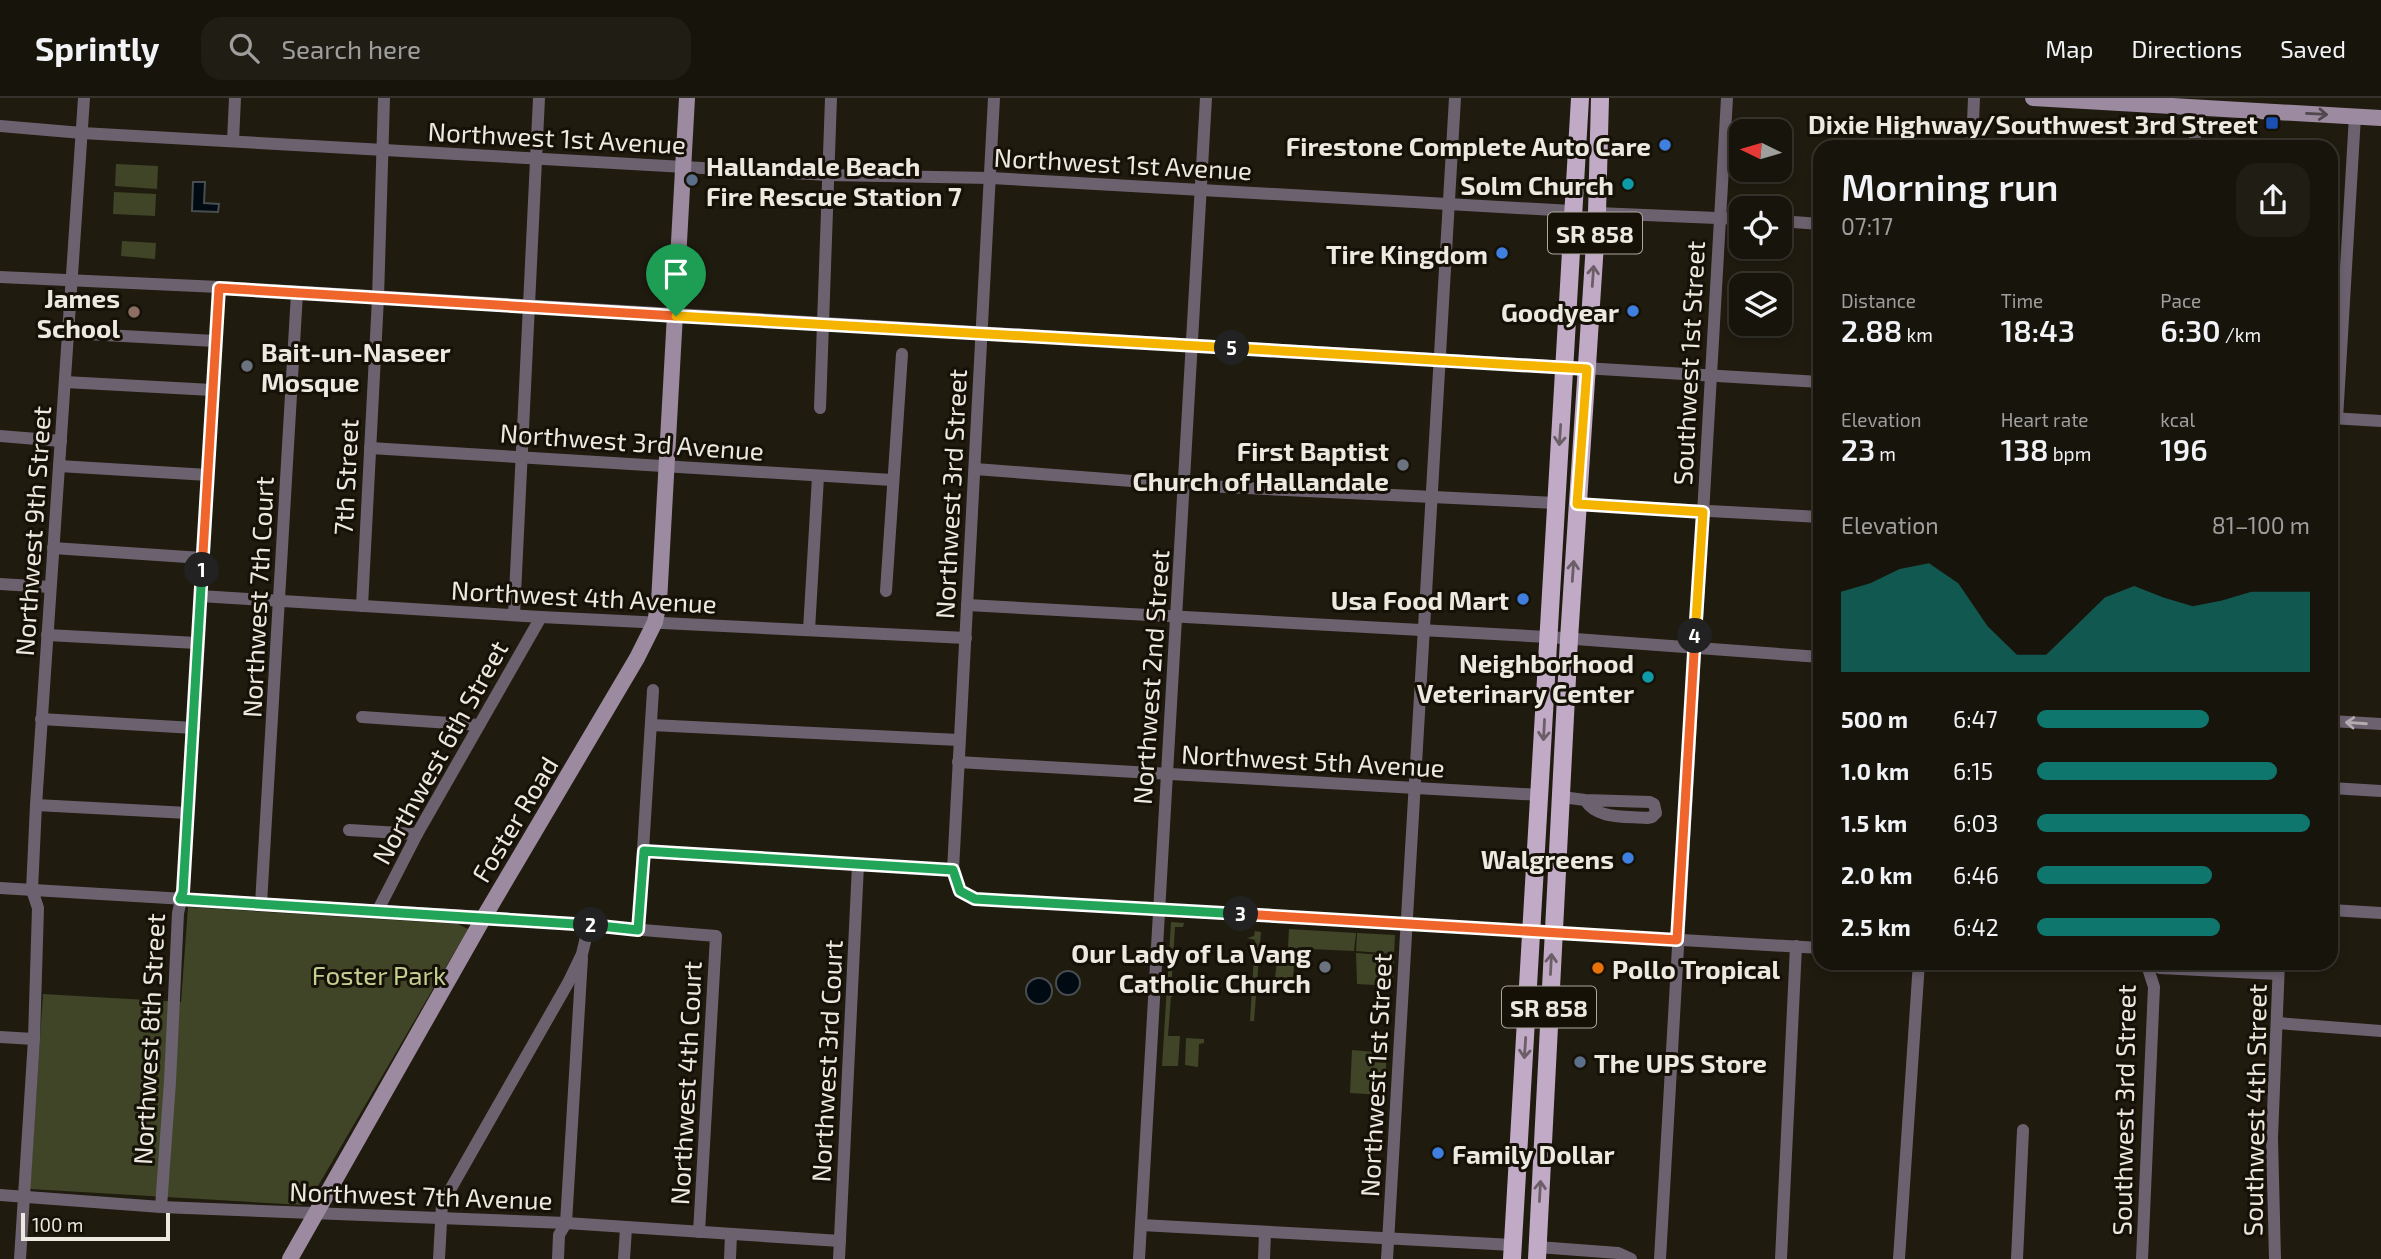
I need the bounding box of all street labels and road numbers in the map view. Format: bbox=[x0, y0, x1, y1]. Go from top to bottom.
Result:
street label: Northwest 1st Avenue bbox=[427, 115, 687, 159]
street label: Northwest 1st Avenue bbox=[993, 141, 1253, 185]
road number: SR 858 bbox=[1548, 212, 1642, 253]
street label: Southwest 1st Street bbox=[1666, 240, 1710, 486]
street label: Northwest 3rd Street bbox=[928, 368, 972, 620]
street label: Northwest 9th Street bbox=[8, 405, 56, 657]
street label: Northwest 3rd Avenue bbox=[499, 416, 765, 466]
street label: 7th Street bbox=[326, 418, 364, 536]
street label: Northwest 7th Court bbox=[235, 475, 279, 718]
street label: Northwest 2nd Street bbox=[1126, 548, 1174, 805]
street label: Northwest 4th Avenue bbox=[450, 574, 718, 618]
street label: Northwest 6th Street bbox=[365, 635, 513, 869]
street label: Northwest 5th Avenue bbox=[1180, 738, 1446, 782]
street label: Foster Road bbox=[464, 751, 564, 887]
street label: Northwest 8th Street bbox=[126, 912, 170, 1165]
street label: Northwest 3rd Court bbox=[804, 939, 848, 1183]
street label: Northwest 1st Street bbox=[1353, 952, 1397, 1198]
street label: Northwest 4th Court bbox=[663, 960, 707, 1206]
street label: Southwest 4th Street bbox=[2236, 983, 2272, 1236]
street label: Southwest 3rd Street bbox=[2105, 984, 2141, 1236]
road number: SR 858 bbox=[1502, 986, 1596, 1028]
street label: Northwest 7th Avenue bbox=[289, 1175, 553, 1215]

